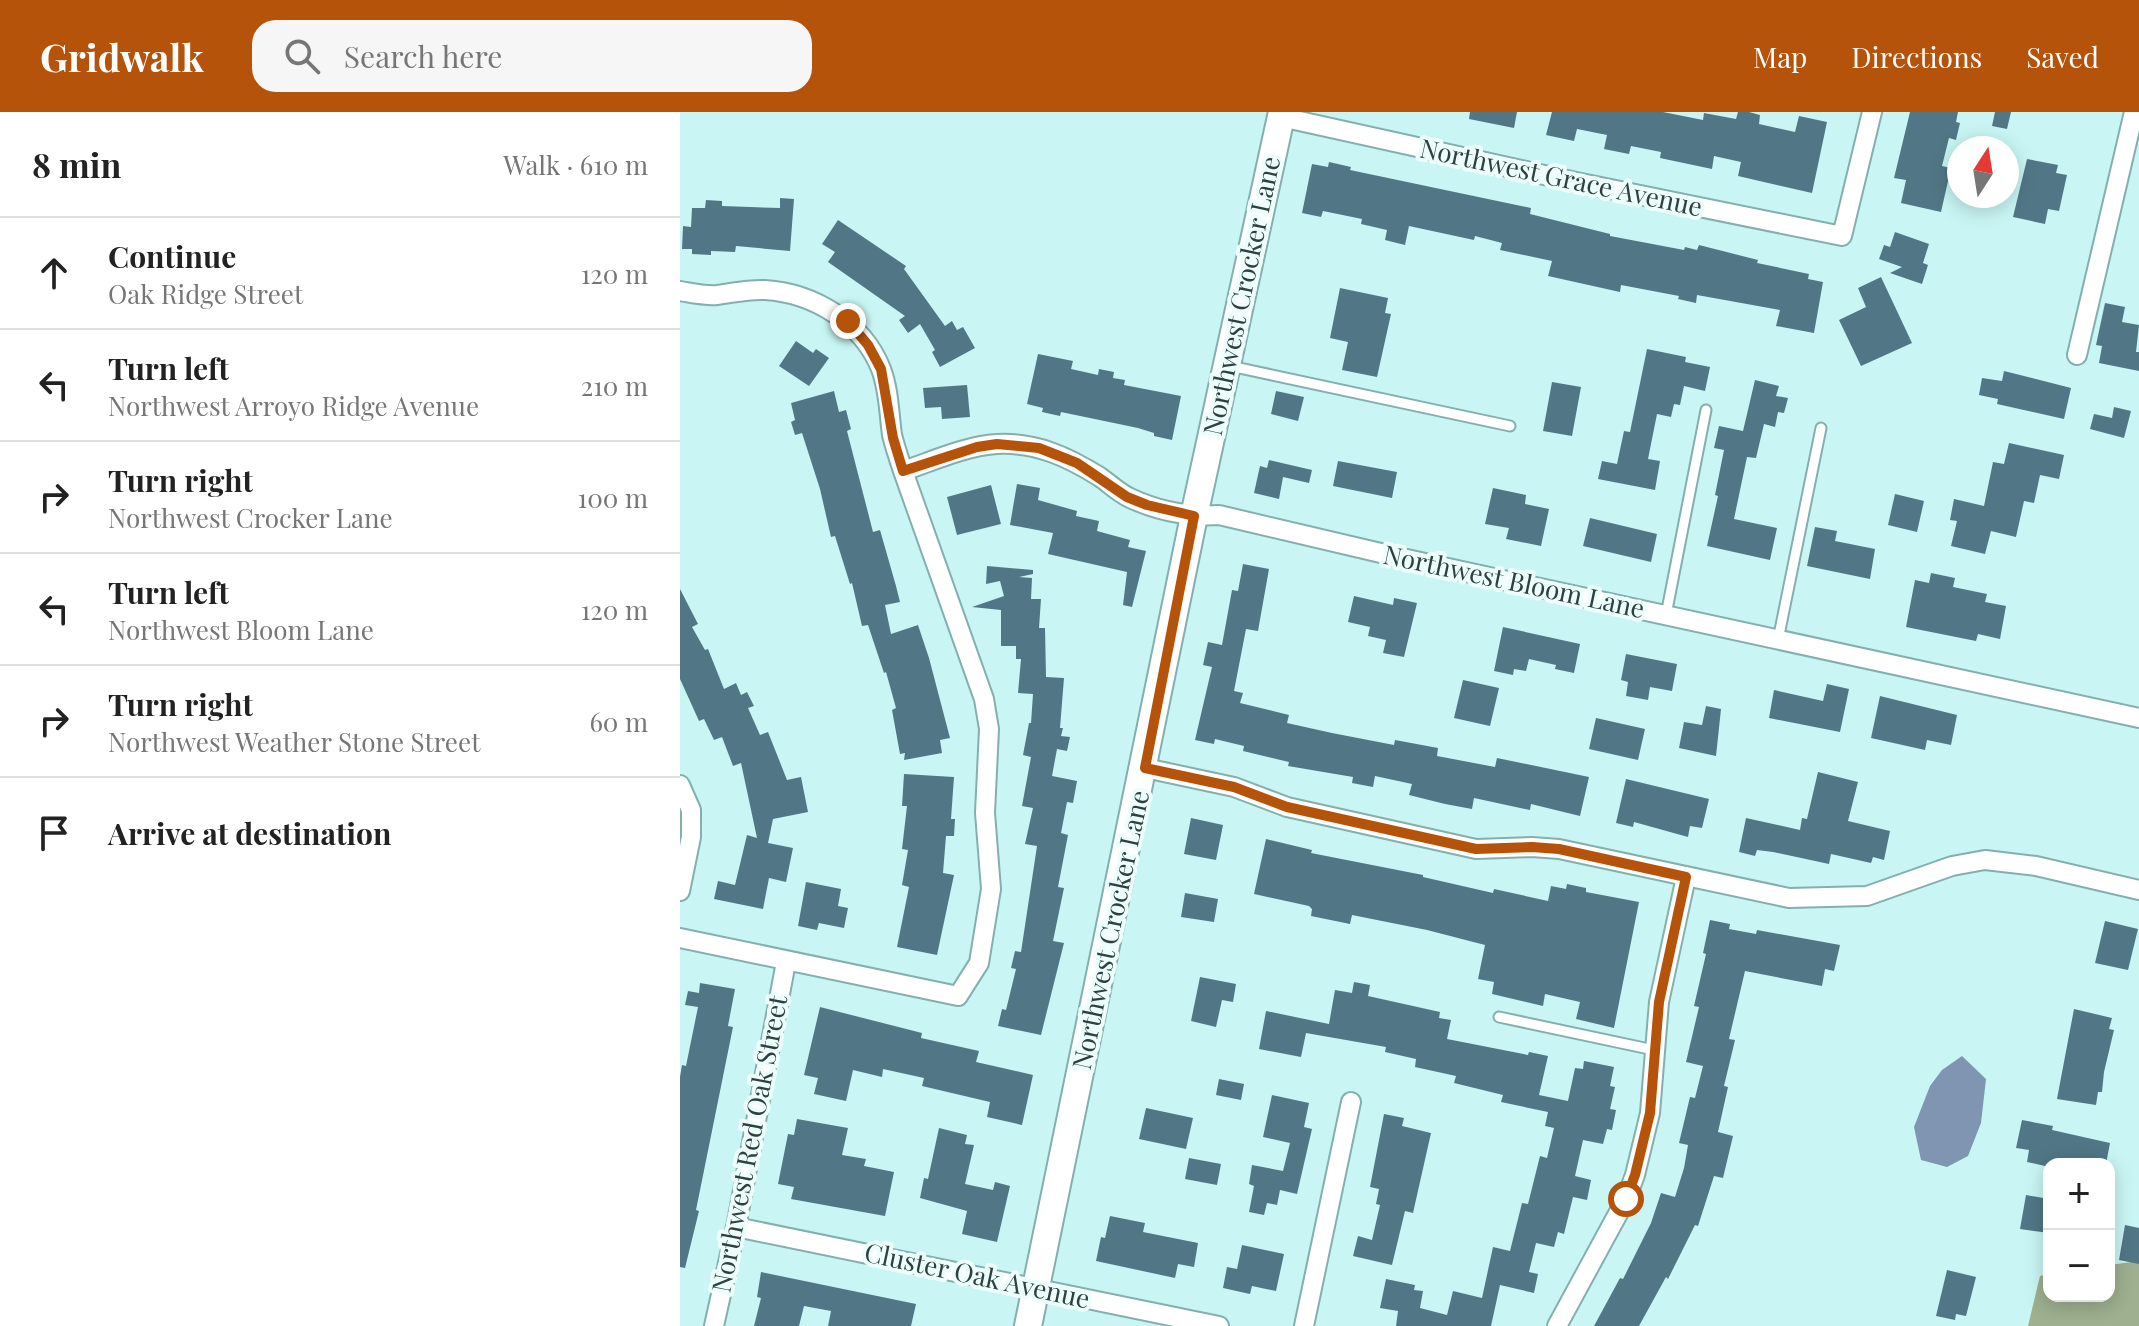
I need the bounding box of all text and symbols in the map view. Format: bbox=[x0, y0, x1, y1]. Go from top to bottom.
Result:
search box bbox=[252, 20, 812, 92]
text: Gridwalk bbox=[40, 31, 204, 82]
icon: search bbox=[280, 34, 324, 78]
text: Search here bbox=[344, 36, 502, 76]
text: Map bbox=[1753, 38, 1807, 75]
text: Directions bbox=[1851, 38, 1982, 75]
text: Saved bbox=[2026, 38, 2099, 75]
street label: Northwest Grace Avenue bbox=[1417, 130, 1706, 224]
north arrow bbox=[1947, 136, 2019, 208]
text: 8 min bbox=[32, 141, 121, 187]
text: Walk · 610 m bbox=[503, 147, 648, 182]
street label: Northwest Crocker Lane bbox=[1194, 153, 1287, 439]
text: Continue bbox=[108, 236, 236, 276]
icon: ahead bbox=[32, 251, 76, 295]
text: 120 m bbox=[581, 256, 648, 291]
text: Oak Ridge Street bbox=[108, 276, 303, 311]
route end bbox=[830, 303, 866, 339]
text: Turn left bbox=[108, 348, 229, 388]
icon: left bbox=[32, 363, 76, 407]
text: 210 m bbox=[581, 368, 648, 403]
text: Northwest Arroyo Ridge Avenue bbox=[108, 388, 479, 423]
text: Turn right bbox=[108, 460, 253, 500]
icon: right bbox=[32, 475, 76, 519]
text: 100 m bbox=[578, 480, 648, 515]
text: Northwest Crocker Lane bbox=[108, 500, 393, 535]
street label: Northwest Bloom Lane bbox=[1381, 536, 1648, 625]
text: Turn left bbox=[108, 572, 229, 612]
icon: left bbox=[32, 587, 76, 631]
text: 120 m bbox=[581, 592, 648, 627]
text: Northwest Bloom Lane bbox=[108, 612, 374, 647]
text: Turn right bbox=[108, 684, 253, 724]
icon: right bbox=[32, 699, 76, 743]
text: 60 m bbox=[589, 704, 648, 739]
text: Northwest Weather Stone Street bbox=[108, 724, 480, 759]
street label: Northwest Crocker Lane bbox=[1063, 787, 1156, 1073]
icon: arrive bbox=[32, 811, 76, 855]
text: Arrive at destination bbox=[108, 813, 391, 853]
street label: Northwest Red Oak Street bbox=[703, 991, 795, 1295]
map controls bbox=[2043, 1158, 2115, 1302]
button: + bbox=[2043, 1158, 2115, 1230]
route start bbox=[1608, 1181, 1644, 1217]
button: − bbox=[2043, 1230, 2115, 1302]
street label: Cluster Oak Avenue bbox=[861, 1234, 1093, 1316]

